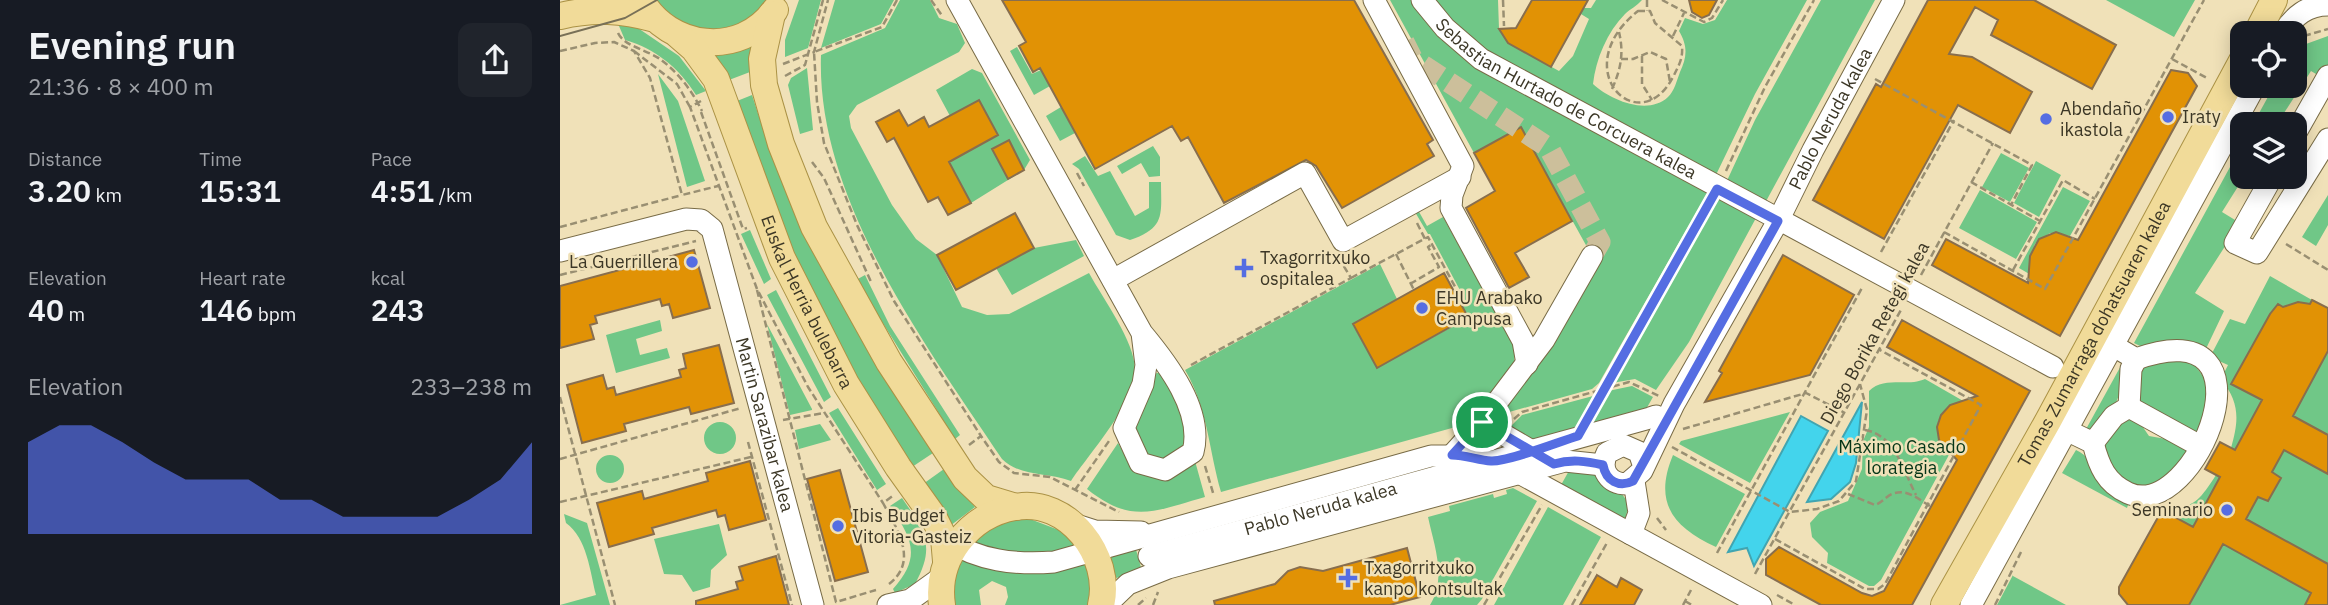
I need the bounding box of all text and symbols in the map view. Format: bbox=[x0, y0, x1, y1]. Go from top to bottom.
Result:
street label: Sebastian Hurtado de Corcuera kalea bbox=[1431, 13, 1701, 184]
text: Evening run bbox=[28, 20, 236, 69]
map controls bbox=[2230, 21, 2307, 189]
button: locate bbox=[2230, 21, 2307, 98]
button: share bbox=[458, 23, 532, 97]
street label: Pablo Neruda kalea bbox=[1783, 43, 1877, 193]
text: 21:36 · 8 × 400 m bbox=[28, 71, 214, 101]
place label: Abendaño ikastola bbox=[2060, 97, 2142, 141]
place label: Iraty bbox=[2182, 105, 2221, 128]
marker: Iraty bbox=[2160, 109, 2176, 125]
marker: Abendaño ikastola bbox=[2038, 111, 2054, 127]
button: layers bbox=[2230, 112, 2307, 189]
text: Distance bbox=[28, 147, 102, 171]
text: Time bbox=[199, 147, 242, 171]
text: Pace bbox=[371, 147, 412, 171]
text: 3.20 bbox=[28, 171, 91, 210]
text: 15:31 bbox=[199, 171, 281, 210]
text: 4:51 bbox=[371, 171, 434, 210]
text: km bbox=[91, 183, 122, 207]
text: /km bbox=[434, 183, 473, 207]
street label: Tomas Zumarraga dohatsuaren kalea bbox=[2012, 196, 2176, 471]
street label: Euskal Herria bulebarra bbox=[756, 212, 859, 393]
street label: Diego Borika Retegi kalea bbox=[1815, 237, 1935, 428]
place label: Txagorritxuko ospitalea bbox=[1260, 246, 1370, 290]
place label: La Guerrillera bbox=[569, 250, 678, 273]
marker: La Guerrillera bbox=[684, 254, 700, 270]
marker: Txagorritxuko ospitalea bbox=[1234, 258, 1254, 278]
text: Elevation bbox=[28, 266, 107, 290]
text: Heart rate bbox=[199, 266, 286, 290]
text: kcal bbox=[371, 266, 405, 290]
place label: EHU Arabako Campusa bbox=[1436, 286, 1543, 330]
text: 40 bbox=[28, 290, 64, 329]
text: 146 bbox=[199, 290, 253, 329]
text: 243 bbox=[371, 290, 425, 329]
marker: EHU Arabako Campusa bbox=[1414, 300, 1430, 316]
text: m bbox=[64, 302, 85, 326]
text: bpm bbox=[253, 302, 296, 326]
street label: Martin Sarazibar kalea bbox=[731, 335, 800, 515]
text: Elevation bbox=[28, 371, 123, 401]
text: 233–238 m bbox=[410, 371, 532, 401]
pin bbox=[1452, 392, 1512, 452]
icon: arrive bbox=[1463, 403, 1501, 441]
park label: Máximo Casado lorategia bbox=[1838, 435, 1966, 479]
street label: Pablo Neruda kalea bbox=[1242, 476, 1400, 540]
place label: Seminario bbox=[2131, 498, 2213, 521]
marker: Seminario bbox=[2219, 502, 2235, 518]
place label: Ibis Budget Vitoria-Gasteiz bbox=[852, 504, 972, 548]
marker: Ibis Budget Vitoria-Gasteiz bbox=[830, 518, 846, 534]
place label: Txagorritxuko kanpo kontsultak bbox=[1364, 556, 1504, 600]
marker: Txagorritxuko kanpo kontsultak bbox=[1338, 568, 1358, 588]

